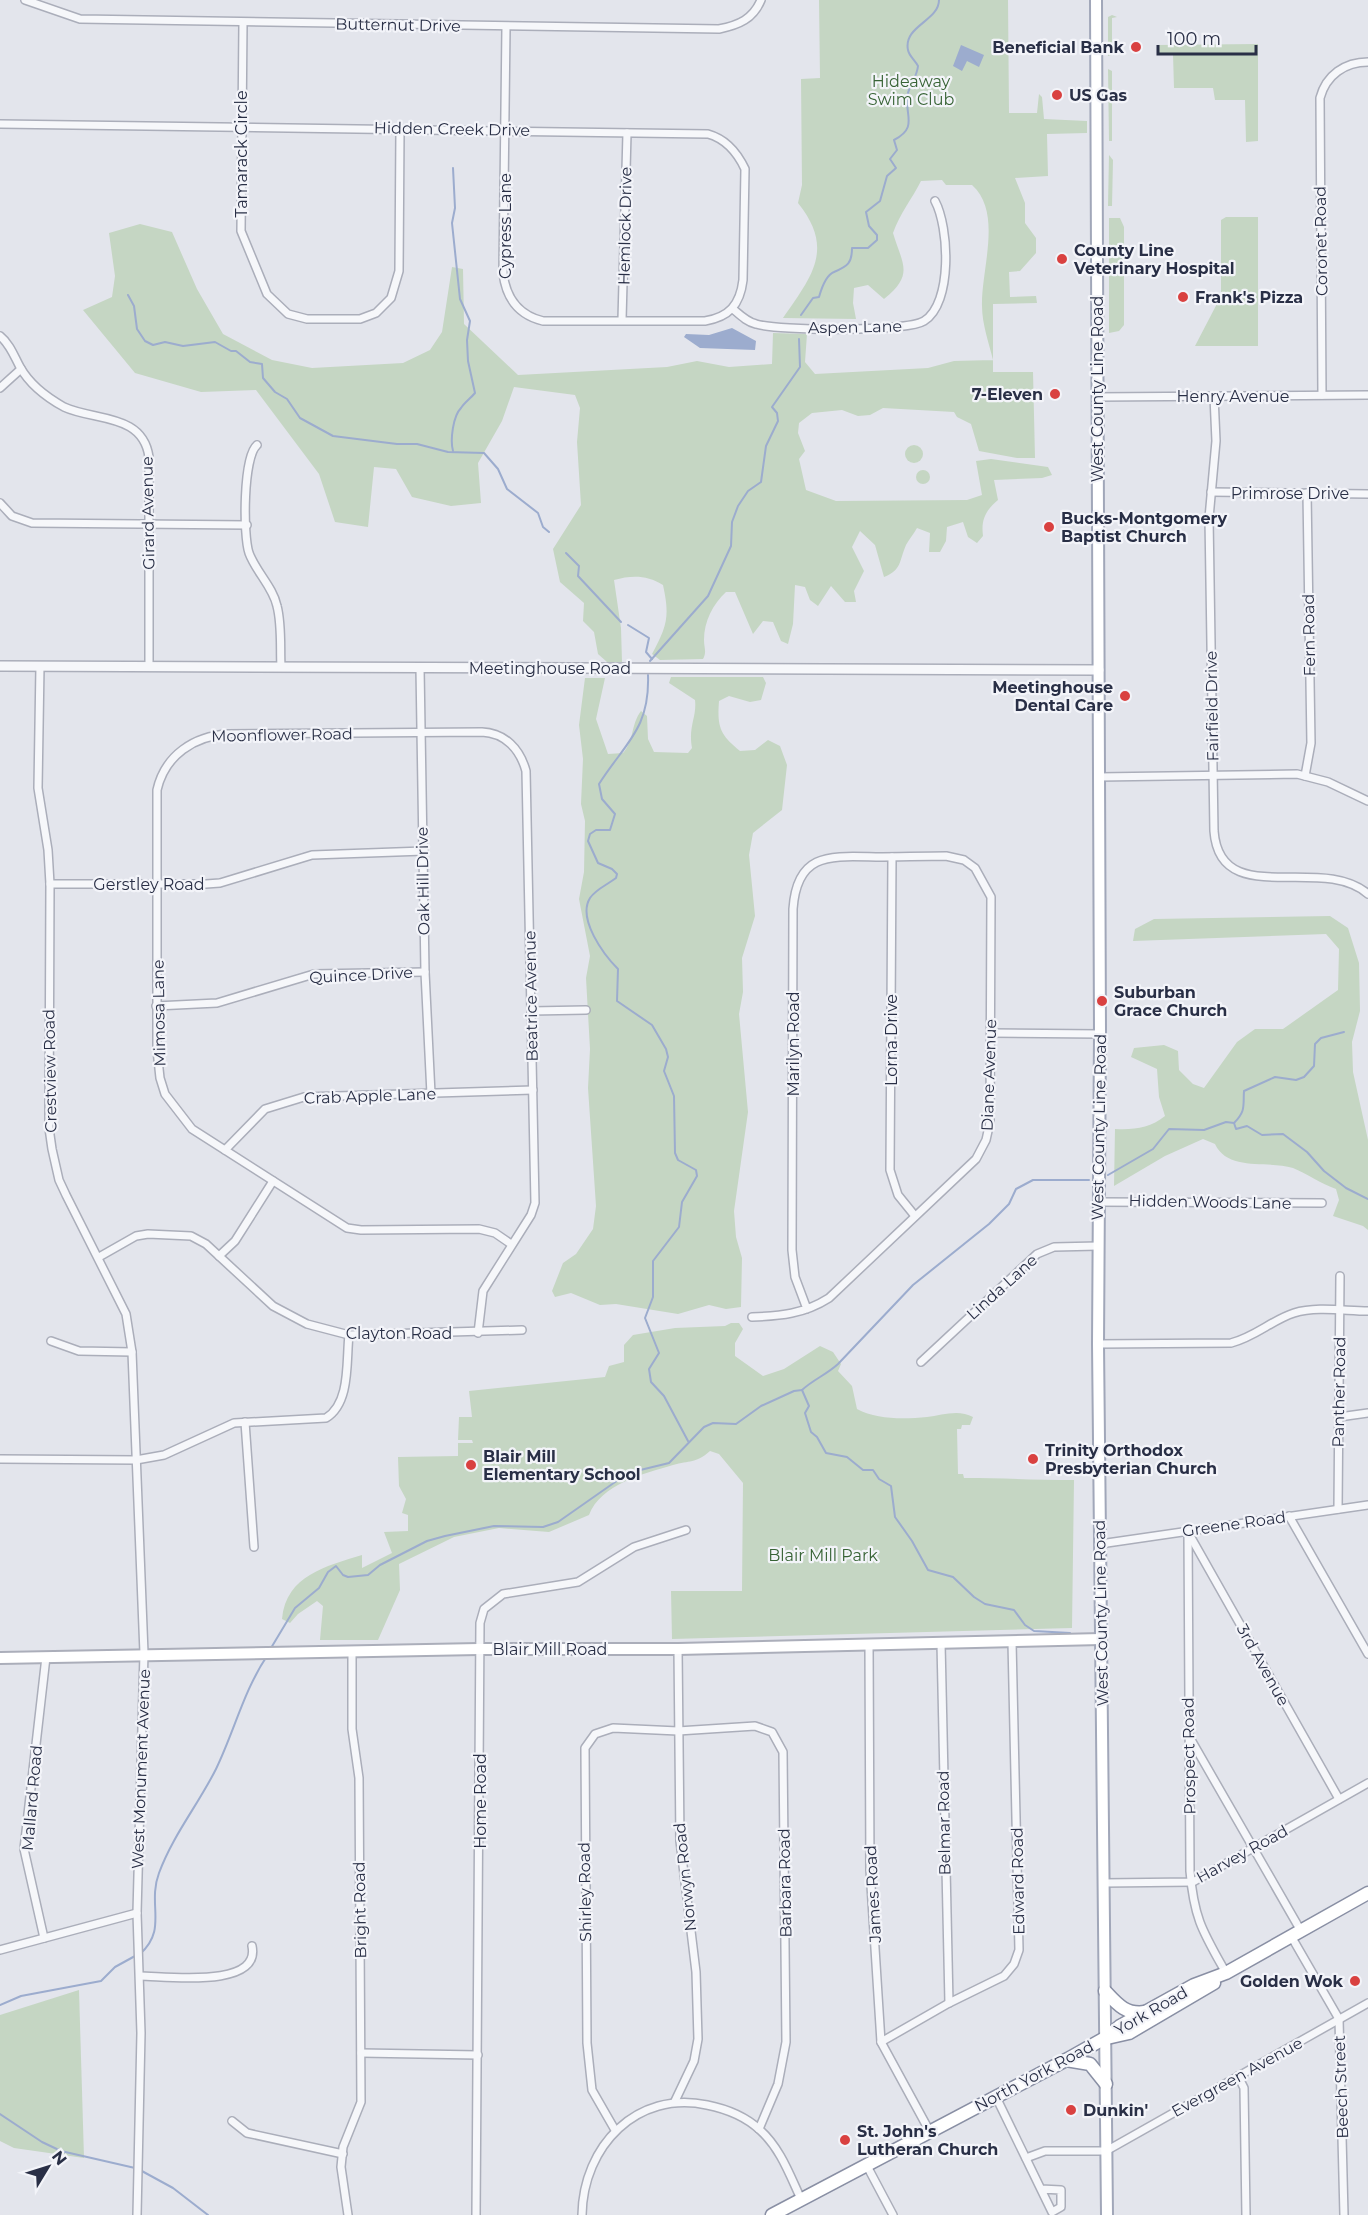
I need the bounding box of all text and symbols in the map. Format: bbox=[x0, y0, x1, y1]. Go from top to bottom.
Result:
street label: Butternut Drive bbox=[335, 14, 461, 36]
scale bar bbox=[1158, 18, 1256, 56]
text: 100 m bbox=[1167, 28, 1221, 50]
place label: Beneficial Bank bbox=[992, 38, 1125, 57]
marker: Beneficial Bank bbox=[1129, 40, 1143, 54]
park label: Hideaway Swim Club bbox=[868, 72, 954, 109]
place label: US Gas bbox=[1069, 86, 1128, 105]
marker: US Gas bbox=[1050, 88, 1064, 102]
street label: Tamarack Circle bbox=[232, 90, 251, 218]
street label: Hidden Creek Drive bbox=[374, 118, 530, 140]
street label: Hemlock Drive bbox=[614, 167, 636, 285]
street label: Cypress Lane bbox=[496, 173, 515, 279]
street label: Coronet Road bbox=[1311, 186, 1331, 296]
place label: County Line Veterinary Hospital bbox=[1073, 241, 1235, 278]
marker: County Line Veterinary Hospital bbox=[1055, 252, 1069, 266]
place label: Frank's Pizza bbox=[1195, 288, 1303, 307]
marker: Frank's Pizza bbox=[1176, 290, 1190, 304]
street label: West County Line Road bbox=[1088, 296, 1107, 482]
street label: Aspen Lane bbox=[808, 317, 902, 337]
place label: 7-Eleven bbox=[972, 385, 1043, 404]
marker: 7-Eleven bbox=[1048, 387, 1062, 401]
street label: Henry Avenue bbox=[1176, 387, 1290, 406]
street label: Girard Avenue bbox=[138, 456, 158, 570]
street label: Primrose Drive bbox=[1231, 484, 1349, 503]
place label: Bucks-Montgomery Baptist Church bbox=[1061, 509, 1228, 546]
marker: Bucks-Montgomery Baptist Church bbox=[1042, 520, 1056, 534]
street label: Fern Road bbox=[1299, 594, 1319, 676]
street label: Fairfield Drive bbox=[1202, 650, 1222, 762]
street label: Meetinghouse Road bbox=[469, 659, 631, 678]
place label: Meetinghouse Dental Care bbox=[992, 678, 1113, 715]
marker: Meetinghouse Dental Care bbox=[1118, 689, 1132, 703]
street label: Moonflower Road bbox=[211, 724, 353, 746]
street label: Oak Hill Drive bbox=[413, 827, 433, 935]
street label: Gerstley Road bbox=[93, 875, 205, 894]
street label: Beatrice Avenue bbox=[520, 930, 542, 1062]
street label: Mimosa Lane bbox=[149, 959, 169, 1067]
street label: Quince Drive bbox=[309, 963, 413, 987]
place label: Suburban Grace Church bbox=[1114, 983, 1227, 1020]
street label: Marilyn Road bbox=[784, 991, 803, 1097]
street label: Lorna Drive bbox=[882, 994, 901, 1086]
marker: Suburban Grace Church bbox=[1095, 994, 1109, 1008]
street label: Crestview Road bbox=[39, 1009, 61, 1133]
street label: Diane Avenue bbox=[978, 1019, 1000, 1131]
street label: West County Line Road bbox=[1088, 1034, 1110, 1220]
street label: Crab Apple Lane bbox=[304, 1084, 436, 1108]
street label: Hidden Woods Lane bbox=[1128, 1191, 1292, 1213]
street label: Linda Lane bbox=[963, 1250, 1041, 1324]
street label: Clayton Road bbox=[346, 1324, 452, 1343]
street label: Panther Road bbox=[1329, 1336, 1349, 1448]
place label: Trinity Orthodox Presbyterian Church bbox=[1045, 1441, 1217, 1478]
place label: Blair Mill Elementary School bbox=[483, 1447, 641, 1484]
marker: Trinity Orthodox Presbyterian Church bbox=[1026, 1452, 1040, 1466]
marker: Blair Mill Elementary School bbox=[464, 1458, 478, 1472]
street label: Greene Road bbox=[1181, 1507, 1287, 1541]
street label: West County Line Road bbox=[1090, 1520, 1112, 1706]
park label: Blair Mill Park bbox=[768, 1546, 878, 1565]
street label: 3rd Avenue bbox=[1233, 1621, 1293, 1709]
street label: Blair Mill Road bbox=[493, 1640, 607, 1659]
street label: West Monument Avenue bbox=[128, 1668, 154, 1870]
street label: Prospect Road bbox=[1178, 1697, 1200, 1815]
street label: Mallard Road bbox=[18, 1744, 46, 1852]
street label: Home Road bbox=[471, 1753, 490, 1849]
street label: Belmar Road bbox=[934, 1770, 954, 1876]
street label: Harvey Road bbox=[1193, 1821, 1291, 1887]
street label: Norwyn Road bbox=[670, 1822, 700, 1932]
street label: Edward Road bbox=[1008, 1827, 1028, 1935]
street label: Barbara Road bbox=[775, 1828, 795, 1938]
street label: Shirley Road bbox=[575, 1842, 595, 1942]
street label: James Road bbox=[861, 1845, 885, 1944]
street label: Bright Road bbox=[350, 1861, 370, 1959]
place label: Golden Wok bbox=[1240, 1972, 1344, 1991]
marker: Golden Wok bbox=[1348, 1974, 1362, 1988]
street label: York Road bbox=[1111, 1982, 1191, 2040]
street label: Evergreen Avenue bbox=[1168, 2033, 1306, 2121]
street label: Beech Street bbox=[1330, 2034, 1352, 2139]
street label: North York Road bbox=[971, 2037, 1097, 2115]
place label: Dunkin' bbox=[1083, 2101, 1148, 2120]
marker: Dunkin' bbox=[1064, 2103, 1078, 2117]
place label: St. John's Lutheran Church bbox=[857, 2122, 998, 2159]
marker: St. John's Lutheran Church bbox=[838, 2133, 852, 2147]
north arrow bbox=[18, 2137, 78, 2197]
text: N bbox=[48, 2147, 71, 2169]

